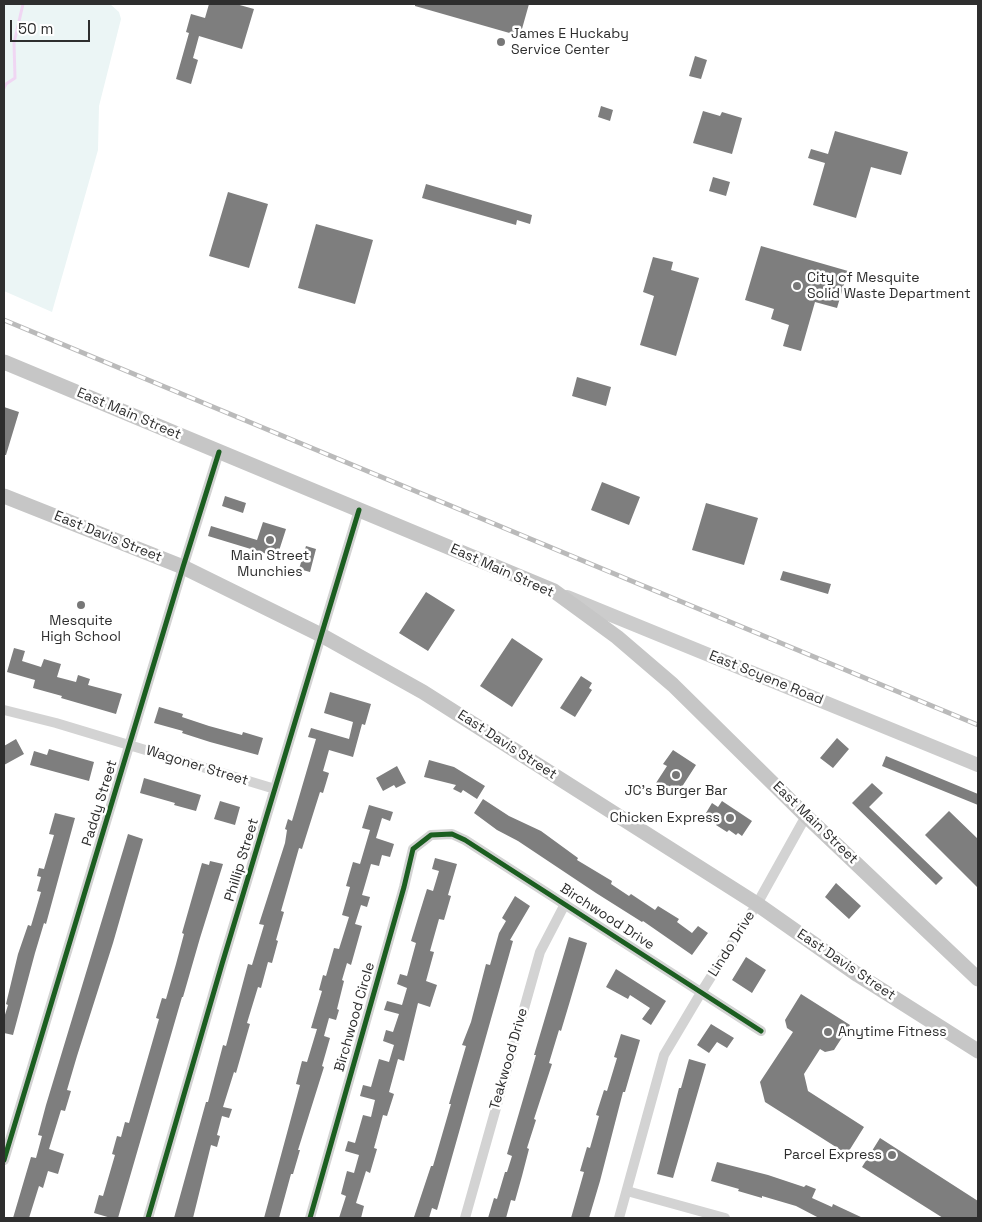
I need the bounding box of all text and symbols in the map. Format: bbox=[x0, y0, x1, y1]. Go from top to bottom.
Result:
scale bar bbox=[12, 10, 92, 42]
text: 50 m bbox=[18, 19, 53, 38]
place label: James E Huckaby Service Center bbox=[511, 26, 629, 58]
marker: James E Huckaby Service Center bbox=[495, 36, 507, 48]
place label: City of Mesquite Solid Waste Department bbox=[807, 270, 971, 302]
marker: City of Mesquite Solid Waste Department bbox=[791, 280, 803, 292]
street label: East Main Street bbox=[74, 384, 184, 444]
street label: East Davis Street bbox=[52, 508, 164, 566]
marker: Main Street Munchies bbox=[264, 534, 276, 546]
street label: East Main Street bbox=[448, 541, 556, 601]
place label: Main Street Munchies bbox=[231, 548, 309, 580]
marker: Mesquite High School bbox=[75, 599, 87, 611]
place label: Mesquite High School bbox=[41, 613, 121, 646]
street label: East Scyene Road bbox=[706, 647, 826, 709]
street label: East Davis Street bbox=[454, 707, 560, 783]
street label: Wagoner Street bbox=[144, 742, 250, 790]
street label: Paddy Street bbox=[79, 758, 121, 848]
marker: JC's Burger Bar bbox=[670, 769, 682, 781]
street label: East Main Street bbox=[769, 778, 861, 868]
place label: JC's Burger Bar bbox=[624, 783, 728, 799]
place label: Chicken Express bbox=[610, 810, 720, 826]
marker: Chicken Express bbox=[724, 812, 736, 824]
street label: Phillip Street bbox=[221, 816, 263, 904]
street label: Birchwood Drive bbox=[557, 880, 657, 954]
street label: Lindo Drive bbox=[705, 908, 759, 980]
street label: East Davis Street bbox=[794, 926, 898, 1004]
street label: Birchwood Circle bbox=[331, 960, 379, 1074]
street label: Teakwood Drive bbox=[486, 1006, 532, 1112]
place label: Anytime Fitness bbox=[838, 1024, 947, 1040]
marker: Anytime Fitness bbox=[822, 1026, 834, 1038]
place label: Parcel Express bbox=[784, 1147, 882, 1163]
marker: Parcel Express bbox=[886, 1149, 898, 1161]

